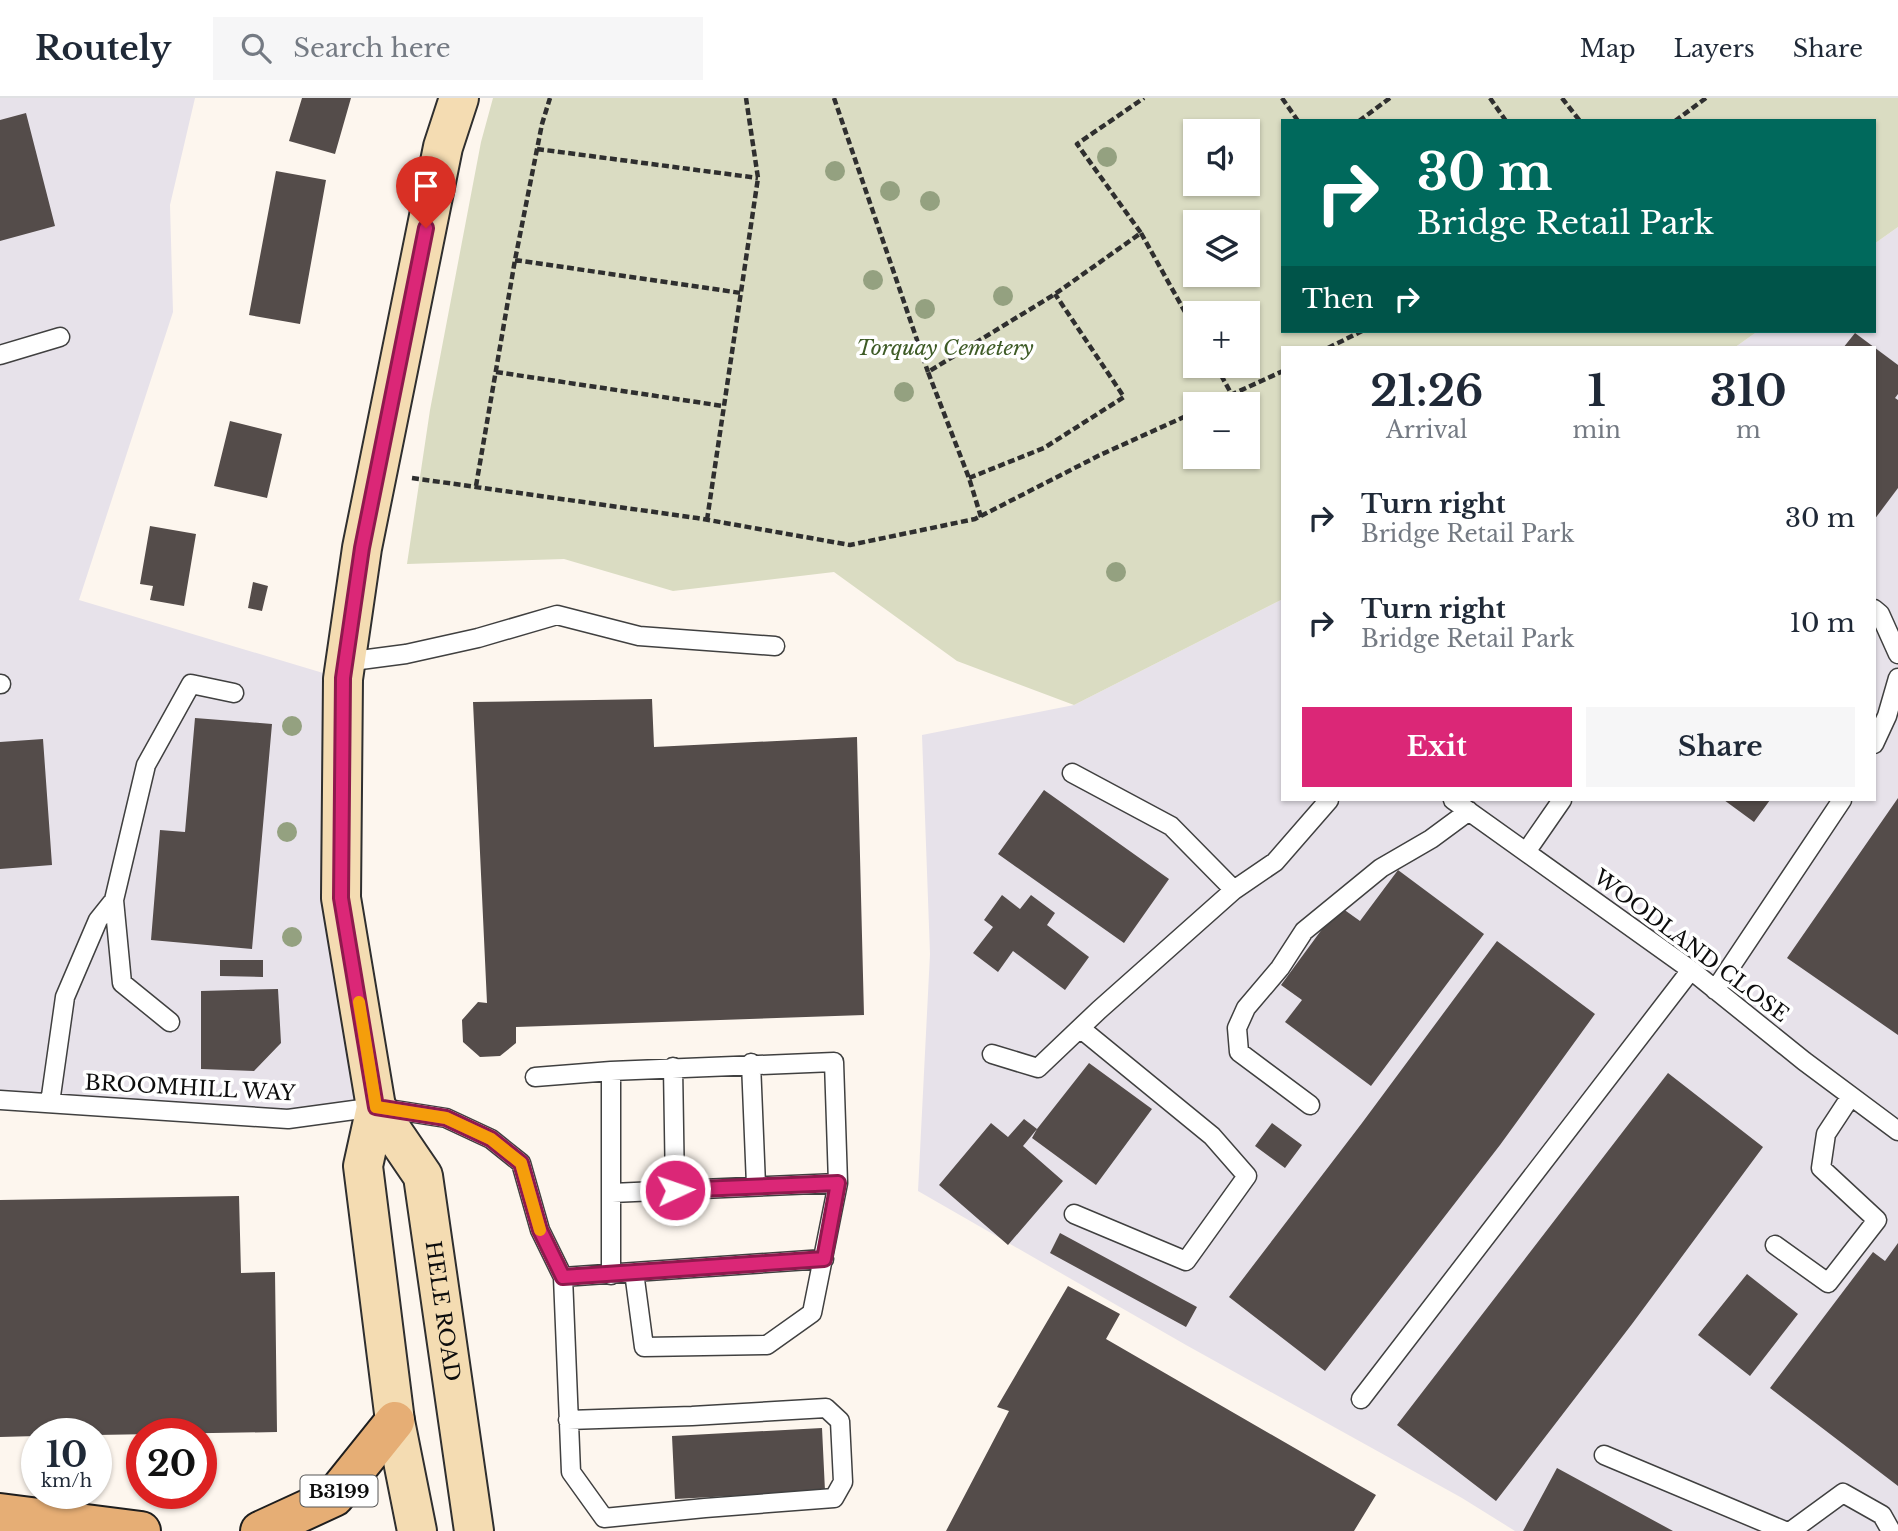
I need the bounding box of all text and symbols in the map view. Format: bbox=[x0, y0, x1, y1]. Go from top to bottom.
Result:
search box bbox=[213, 17, 703, 80]
text: Routely bbox=[35, 28, 171, 69]
icon: search bbox=[237, 29, 275, 67]
text: Search here bbox=[293, 32, 451, 64]
text: Map bbox=[1580, 34, 1636, 63]
text: Layers bbox=[1674, 34, 1755, 63]
text: Share bbox=[1793, 34, 1863, 63]
map controls bbox=[1183, 119, 1260, 469]
button: sound bbox=[1183, 119, 1260, 196]
text: 30 m bbox=[1417, 142, 1552, 203]
icon: right bbox=[1302, 147, 1393, 238]
pin bbox=[396, 156, 456, 228]
icon: arrive bbox=[407, 167, 445, 205]
text: Bridge Retail Park bbox=[1417, 203, 1714, 243]
button: layers bbox=[1183, 210, 1260, 287]
icon: right bbox=[1388, 280, 1426, 318]
text: Then bbox=[1302, 283, 1374, 315]
button: + bbox=[1183, 301, 1260, 378]
park label: Torquay Cemetery bbox=[856, 335, 1034, 361]
text: 21:26 bbox=[1370, 365, 1483, 417]
text: 1 bbox=[1588, 365, 1606, 417]
text: 310 bbox=[1710, 365, 1787, 417]
button: − bbox=[1183, 392, 1260, 469]
text: Arrival bbox=[1386, 416, 1467, 444]
text: min bbox=[1573, 416, 1621, 444]
text: m bbox=[1736, 416, 1761, 444]
text: Turn right bbox=[1361, 488, 1506, 520]
icon: right bbox=[1302, 499, 1340, 537]
text: 30 m bbox=[1785, 502, 1855, 534]
text: Bridge Retail Park bbox=[1361, 520, 1574, 548]
text: Turn right bbox=[1361, 593, 1506, 625]
icon: right bbox=[1302, 604, 1340, 642]
text: 10 m bbox=[1789, 607, 1855, 639]
text: Bridge Retail Park bbox=[1361, 625, 1574, 653]
button: Exit bbox=[1302, 707, 1572, 787]
button: Share bbox=[1586, 707, 1855, 787]
street label: WOODLAND CLOSE bbox=[1588, 864, 1794, 1028]
street label: BROOMHILL WAY bbox=[84, 1069, 297, 1107]
position arrow bbox=[638, 1153, 712, 1227]
street label: HELE ROAD bbox=[419, 1239, 465, 1383]
speed limit sign: 20 bbox=[126, 1418, 217, 1509]
text: 10 bbox=[46, 1433, 87, 1476]
text: km/h bbox=[41, 1470, 92, 1492]
road number: B3199 bbox=[300, 1476, 378, 1506]

